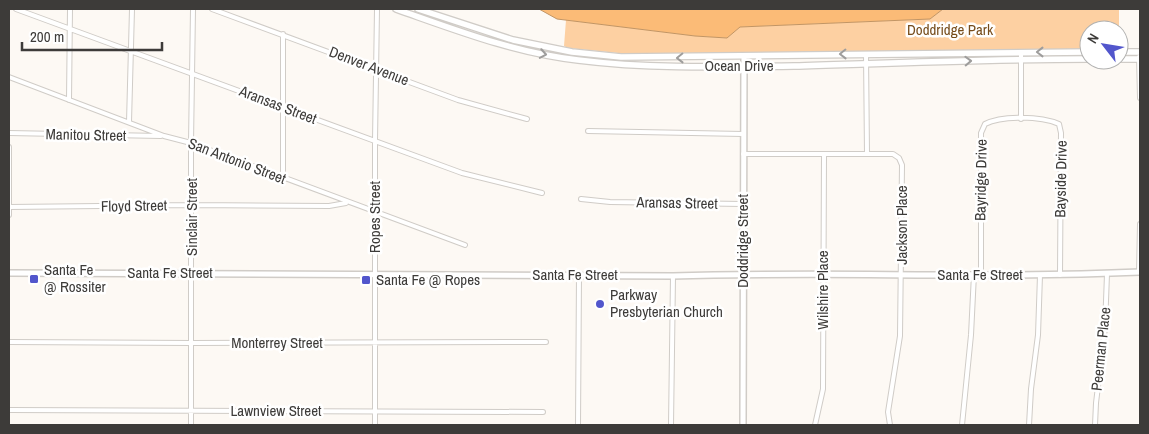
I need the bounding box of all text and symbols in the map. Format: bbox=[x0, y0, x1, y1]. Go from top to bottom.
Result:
park label: Doddridge Park bbox=[907, 19, 994, 40]
scale bar bbox=[22, 20, 162, 52]
north arrow bbox=[1079, 20, 1129, 70]
text: 200 m bbox=[30, 26, 64, 47]
text: N bbox=[1083, 30, 1103, 46]
street label: Denver Avenue bbox=[326, 41, 412, 90]
one-way arrow bbox=[1036, 47, 1044, 57]
one-way arrow bbox=[538, 49, 547, 59]
one-way arrow bbox=[839, 49, 847, 60]
one-way arrow bbox=[676, 52, 684, 63]
street label: Ocean Drive bbox=[704, 55, 774, 76]
one-way arrow bbox=[964, 55, 972, 66]
street label: Aransas Street bbox=[235, 80, 320, 129]
street label: Manitou Street bbox=[45, 123, 127, 146]
street label: San Antonio Street bbox=[185, 132, 290, 189]
street label: Bayridge Drive bbox=[969, 139, 992, 221]
street label: Bayside Drive bbox=[1049, 140, 1072, 218]
street label: Sinclair Street bbox=[181, 177, 202, 256]
street label: Ropes Street bbox=[364, 181, 385, 253]
street label: Jackson Place bbox=[891, 185, 912, 265]
street label: Aransas Street bbox=[635, 191, 718, 214]
street label: Floyd Street bbox=[101, 194, 168, 217]
street label: Doddridge Street bbox=[732, 194, 753, 288]
street label: Wilshire Place bbox=[812, 250, 833, 330]
place label: Santa Fe @ Rossiter bbox=[44, 259, 106, 297]
street label: Santa Fe Street bbox=[127, 262, 213, 283]
street label: Santa Fe Street bbox=[532, 264, 618, 285]
street label: Santa Fe Street bbox=[937, 264, 1023, 285]
place label: Santa Fe @ Ropes bbox=[376, 269, 480, 290]
marker: Santa Fe @ Rossiter bbox=[28, 273, 40, 285]
marker: Santa Fe @ Ropes bbox=[360, 274, 372, 286]
place label: Parkway Presbyterian Church bbox=[610, 284, 723, 322]
marker: Parkway Presbyterian Church bbox=[594, 298, 606, 310]
street label: Peerman Place bbox=[1086, 306, 1115, 392]
street label: Monterrey Street bbox=[231, 332, 323, 353]
street label: Lawnview Street bbox=[231, 400, 322, 421]

